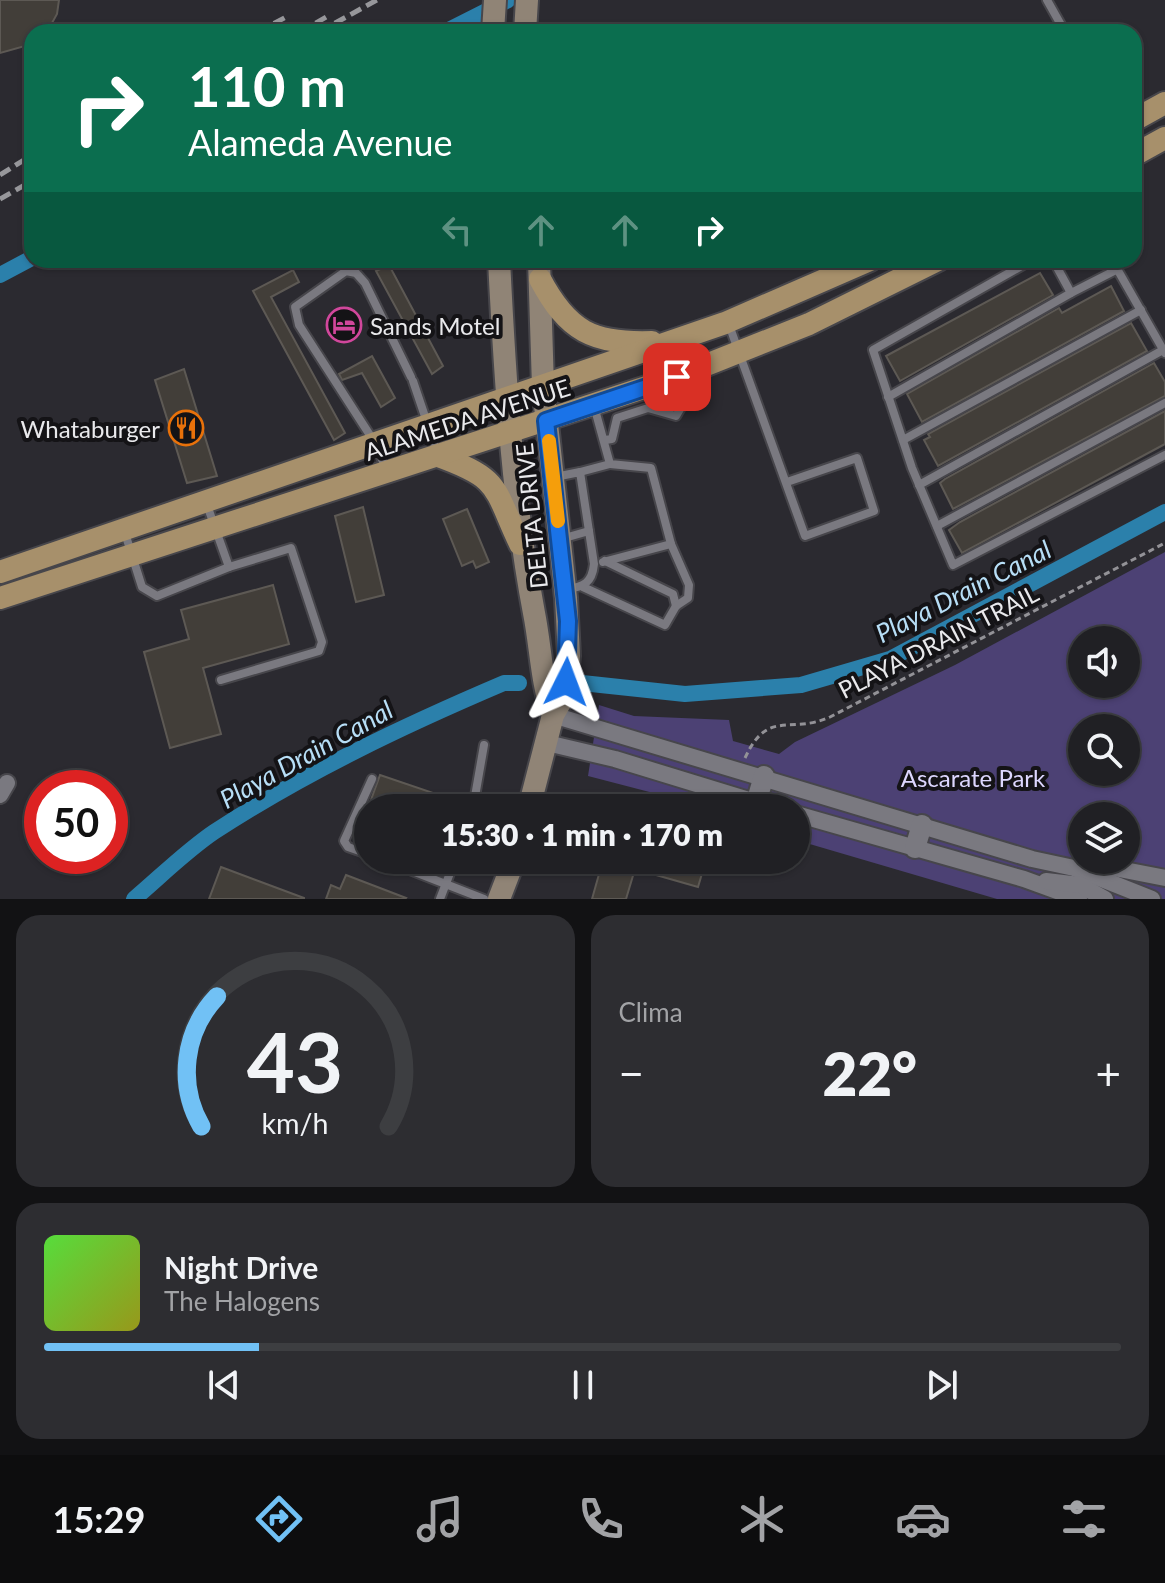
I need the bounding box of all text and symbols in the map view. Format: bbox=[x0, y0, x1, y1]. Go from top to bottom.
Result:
text: 110 m bbox=[188, 52, 346, 119]
icon: right bbox=[56, 56, 160, 160]
text: Alameda Avenue bbox=[188, 120, 453, 164]
icon: left bbox=[435, 208, 479, 252]
icon: ahead bbox=[519, 208, 563, 252]
icon: ahead bbox=[603, 208, 647, 252]
icon: right bbox=[687, 208, 731, 252]
hotel icon: Sands Motel bbox=[325, 306, 363, 344]
place label: Sands Motel bbox=[370, 311, 500, 340]
pin bbox=[643, 343, 711, 411]
icon: arrive bbox=[655, 355, 699, 399]
street label: ALAMEDA AVENUE bbox=[361, 372, 573, 466]
restaurant icon: Whataburger bbox=[167, 409, 205, 447]
place label: Whataburger bbox=[21, 414, 160, 443]
street label: DELTA DRIVE bbox=[509, 442, 553, 590]
water label: Playa Drain Canal bbox=[870, 533, 1056, 649]
street label: PLAYA DRAIN TRAIL bbox=[833, 578, 1043, 704]
map controls bbox=[1068, 626, 1140, 874]
button: sound bbox=[1068, 626, 1140, 698]
position arrow bbox=[524, 640, 608, 724]
water label: Playa Drain Canal bbox=[214, 693, 398, 815]
button: search bbox=[1068, 714, 1140, 786]
park label: Ascarate Park bbox=[901, 763, 1046, 792]
speed limit sign: 50 bbox=[24, 770, 128, 874]
button: layers bbox=[1068, 802, 1140, 874]
text: 15:30 · 1 min · 170 m bbox=[441, 816, 723, 852]
text: Clima bbox=[619, 996, 683, 1028]
text: 43 bbox=[247, 1011, 344, 1111]
text: 22° bbox=[822, 1037, 917, 1109]
text: − bbox=[619, 1047, 644, 1099]
text: + bbox=[1095, 1047, 1121, 1099]
text: km/h bbox=[262, 1106, 329, 1140]
text: Night Drive bbox=[164, 1249, 318, 1285]
text: The Halogens bbox=[164, 1285, 320, 1317]
icon: previous bbox=[202, 1363, 246, 1407]
icon: pause bbox=[561, 1363, 605, 1407]
icon: next bbox=[920, 1363, 964, 1407]
icon: directions bbox=[251, 1491, 307, 1547]
icon: music bbox=[412, 1491, 468, 1547]
icon: phone bbox=[573, 1491, 629, 1547]
icon: climate bbox=[734, 1491, 790, 1547]
icon: car bbox=[895, 1491, 951, 1547]
icon: filters bbox=[1056, 1491, 1112, 1547]
text: 15:29 bbox=[53, 1497, 145, 1541]

